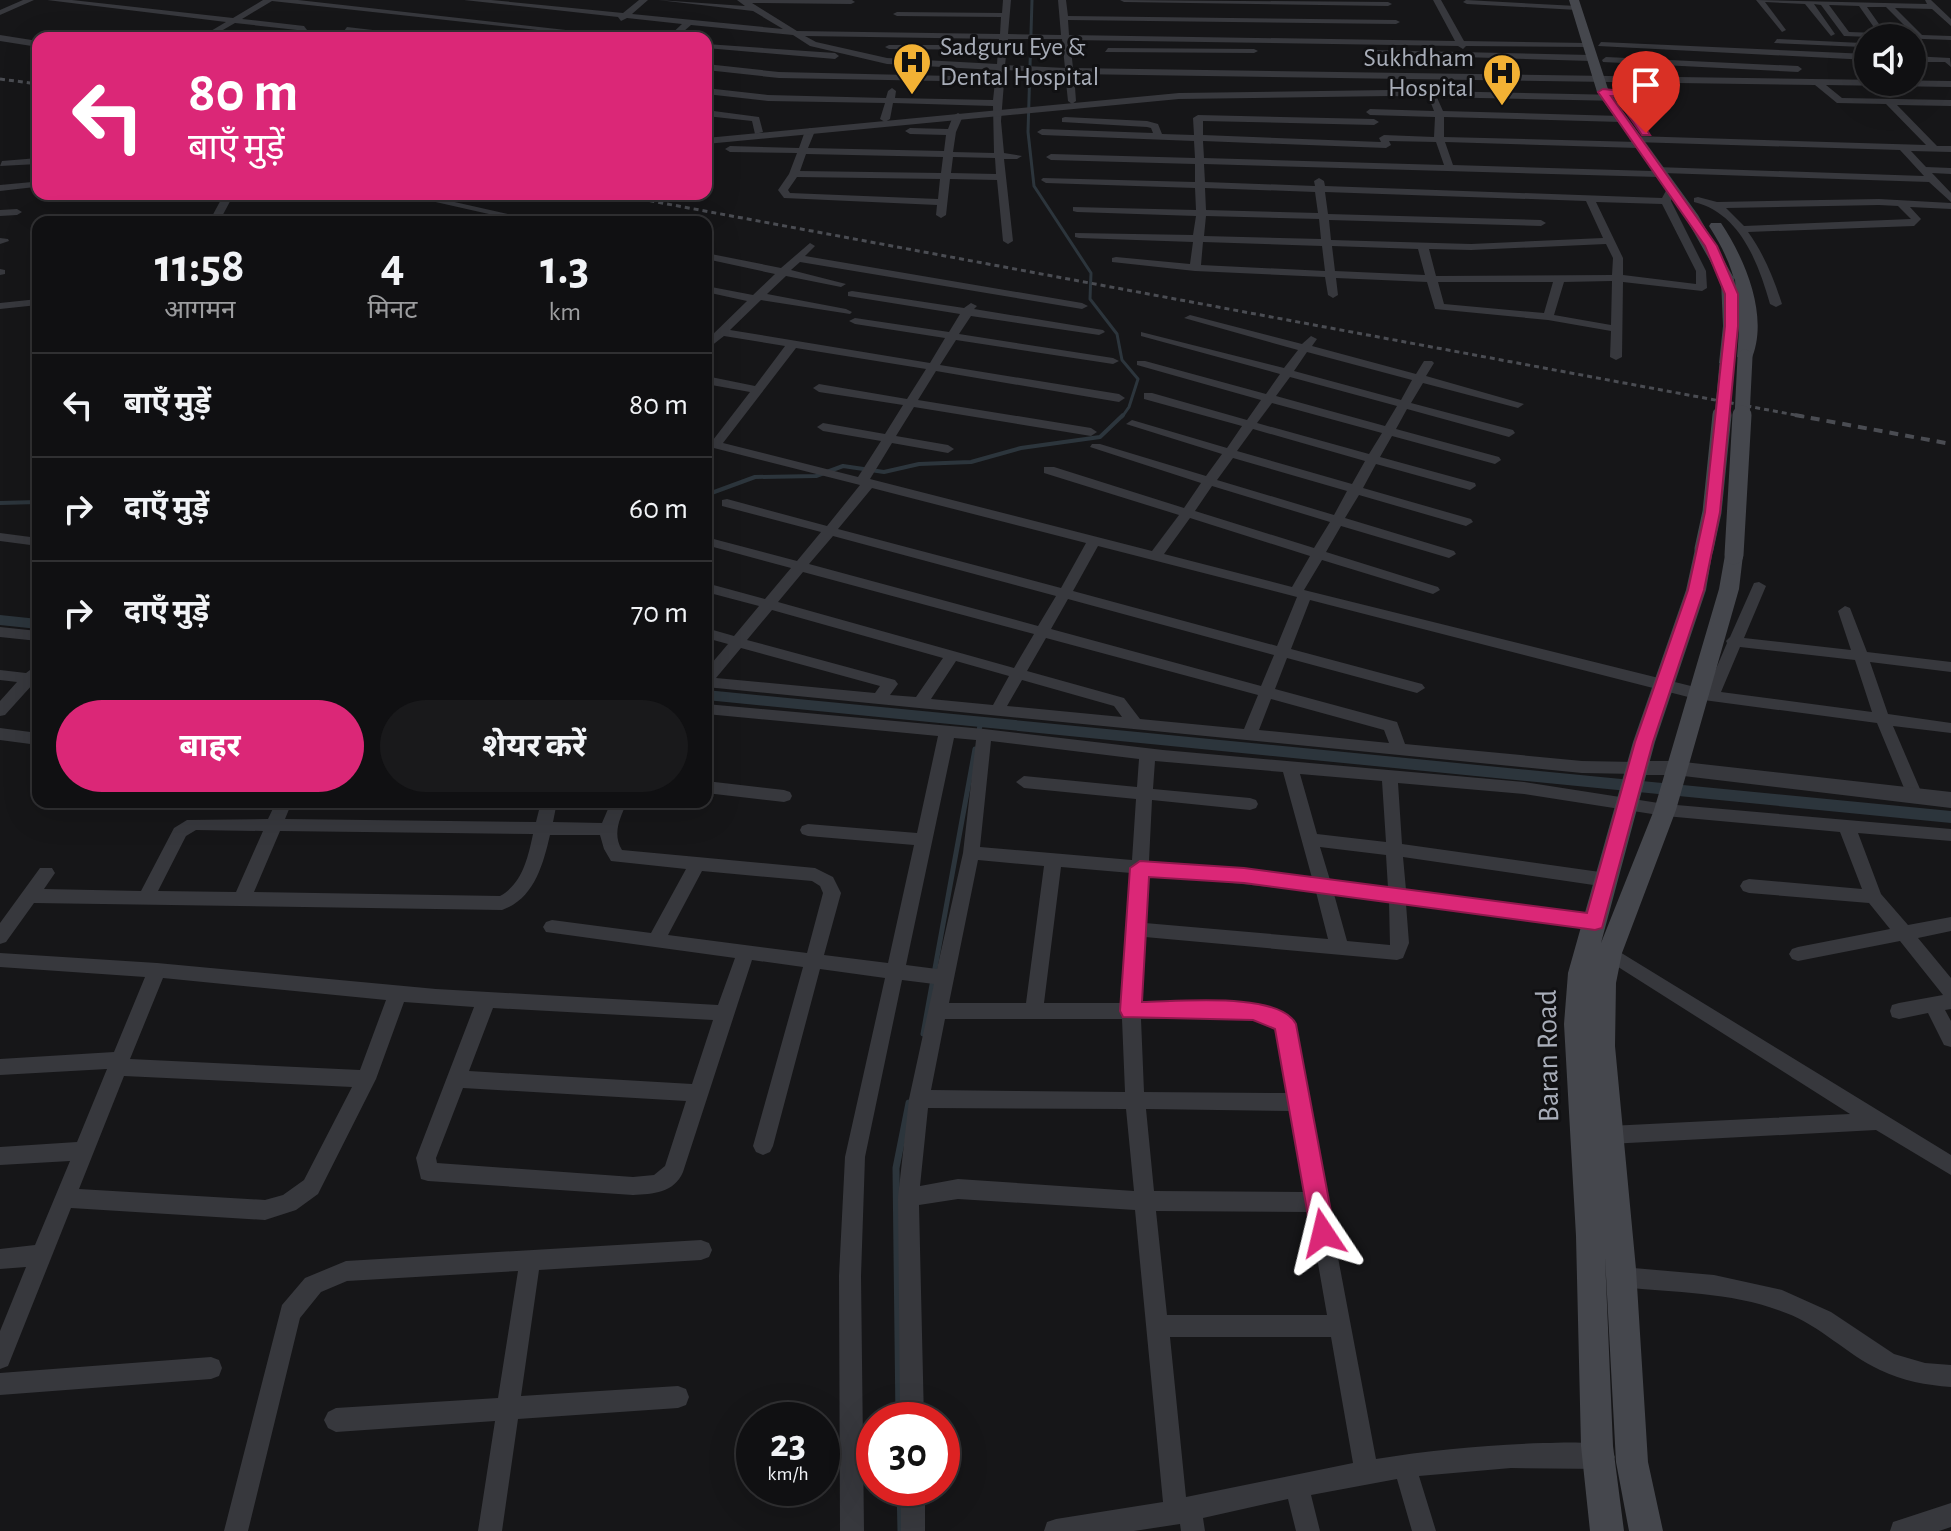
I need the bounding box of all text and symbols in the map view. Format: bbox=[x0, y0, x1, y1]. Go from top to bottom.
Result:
map controls bbox=[1854, 24, 1926, 96]
button: sound bbox=[1854, 24, 1926, 96]
place label: Sadguru Eye & Dental Hospital bbox=[940, 34, 1099, 90]
hospital icon: Sadguru Eye & Dental Hospital bbox=[891, 41, 933, 96]
place label: Sukhdham Hospital bbox=[1364, 45, 1474, 101]
pin bbox=[1612, 51, 1680, 133]
hospital icon: Sukhdham Hospital bbox=[1481, 52, 1523, 107]
icon: arrive bbox=[1624, 63, 1668, 107]
icon: left bbox=[56, 64, 160, 168]
text: 80 m bbox=[188, 65, 298, 121]
text: बाएँ मुड़ें bbox=[188, 130, 285, 166]
text: 11:58 bbox=[155, 243, 245, 291]
text: 4 bbox=[380, 243, 405, 291]
text: 1.3 bbox=[540, 245, 589, 293]
text: आगमन bbox=[164, 297, 235, 323]
text: मिनट bbox=[368, 297, 417, 323]
text: km bbox=[548, 299, 581, 325]
icon: left bbox=[56, 383, 100, 427]
text: बाएँ मुड़ें bbox=[124, 389, 211, 419]
text: 80 m bbox=[629, 390, 688, 420]
icon: right bbox=[56, 487, 100, 531]
text: दाएँ मुड़ें bbox=[124, 493, 209, 523]
text: 60 m bbox=[629, 494, 688, 524]
icon: right bbox=[56, 591, 100, 635]
text: दाएँ मुड़ें bbox=[124, 597, 209, 627]
text: 70 m bbox=[631, 598, 688, 628]
button: बाहर bbox=[56, 700, 364, 792]
button: शेयर करें bbox=[380, 700, 688, 792]
street label: Baran Road bbox=[1532, 989, 1564, 1123]
position arrow bbox=[1281, 1191, 1365, 1275]
speed limit sign: 30 bbox=[856, 1402, 960, 1506]
text: 23 bbox=[770, 1424, 806, 1464]
text: km/h bbox=[767, 1464, 809, 1484]

